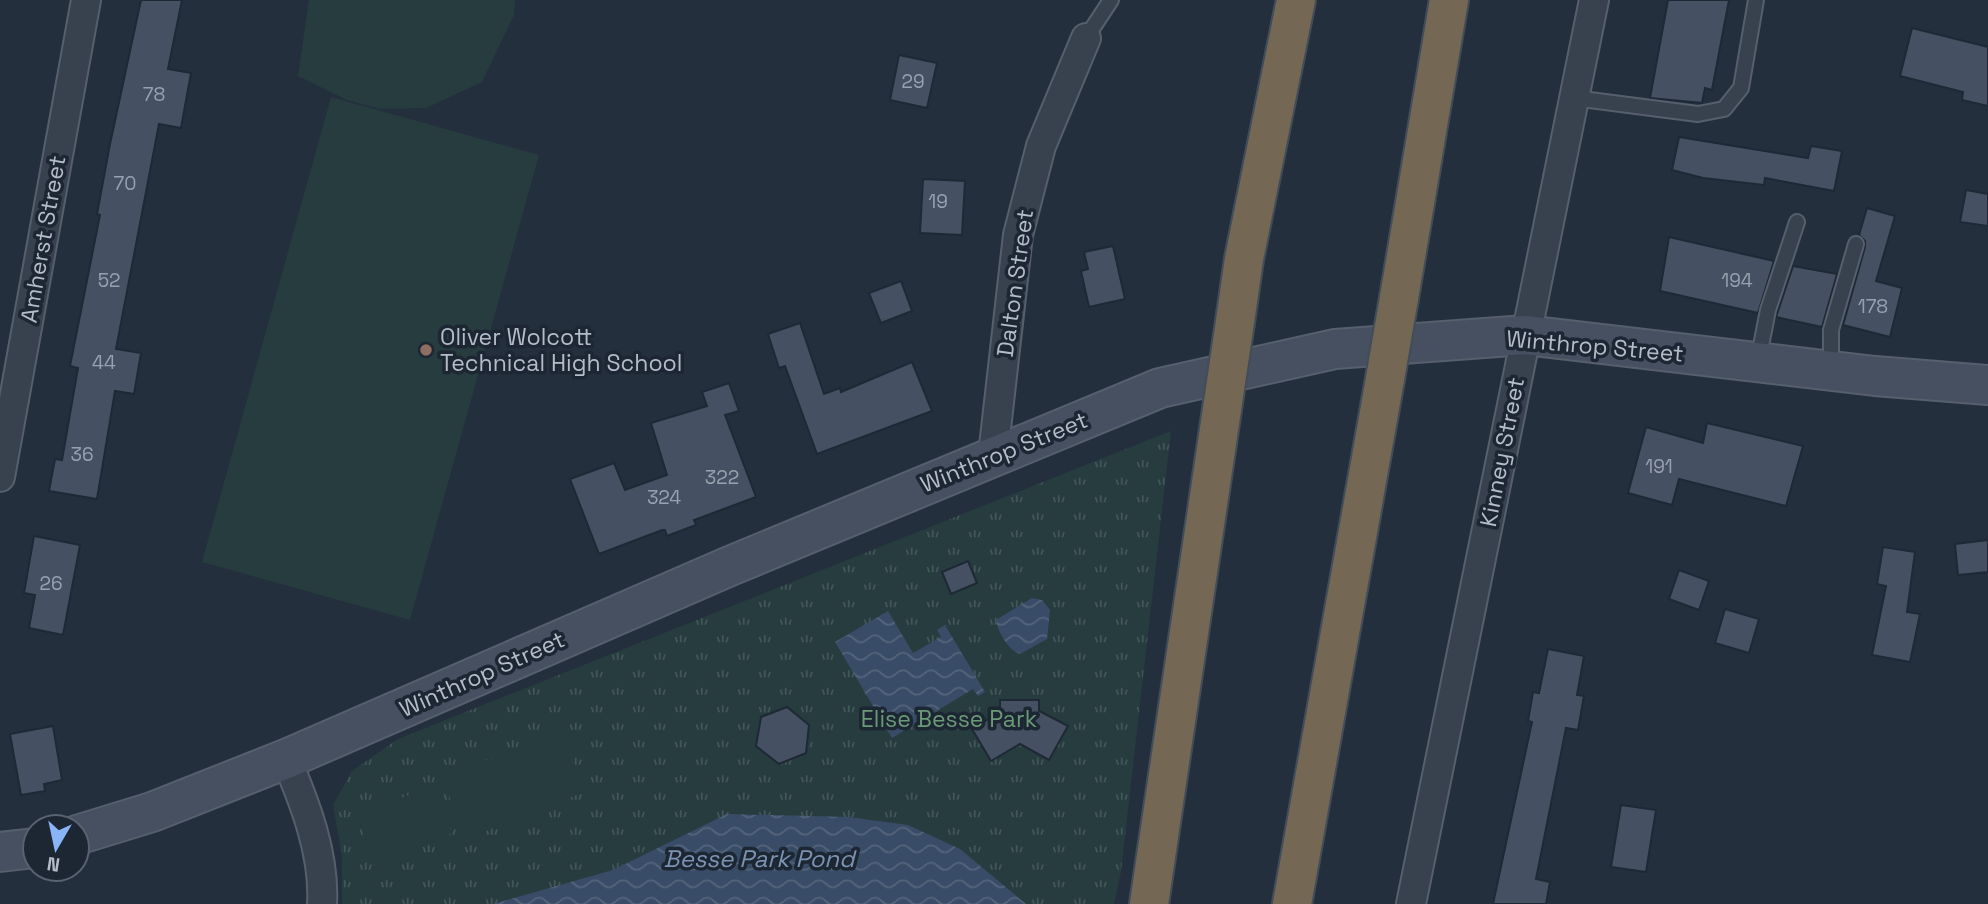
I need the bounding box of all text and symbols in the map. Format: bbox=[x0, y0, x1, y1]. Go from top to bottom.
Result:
house number: 29 bbox=[901, 69, 925, 94]
house number: 78 bbox=[143, 82, 165, 107]
street label: Amherst Street bbox=[14, 153, 72, 325]
house number: 70 bbox=[114, 171, 136, 196]
house number: 19 bbox=[928, 189, 948, 214]
street label: Dalton Street bbox=[990, 207, 1040, 359]
house number: 52 bbox=[98, 268, 120, 293]
house number: 194 bbox=[1721, 268, 1753, 293]
house number: 178 bbox=[1858, 294, 1888, 319]
place label: Oliver Wolcott Technical High School bbox=[440, 322, 682, 378]
street label: Winthrop Street bbox=[1505, 323, 1685, 369]
marker: Oliver Wolcott Technical High School bbox=[418, 342, 434, 358]
house number: 44 bbox=[92, 350, 116, 375]
street label: Kinney Street bbox=[1473, 375, 1531, 529]
street label: Winthrop Street bbox=[916, 405, 1092, 499]
house number: 36 bbox=[70, 442, 94, 467]
house number: 191 bbox=[1645, 454, 1673, 479]
house number: 322 bbox=[705, 465, 739, 490]
house number: 324 bbox=[647, 485, 681, 510]
house number: 26 bbox=[39, 571, 63, 596]
street label: Winthrop Street bbox=[395, 624, 569, 724]
park label: Elise Besse Park bbox=[861, 704, 1037, 734]
north arrow bbox=[21, 813, 91, 883]
water label: Besse Park Pond bbox=[664, 843, 857, 874]
text: N bbox=[45, 851, 62, 878]

